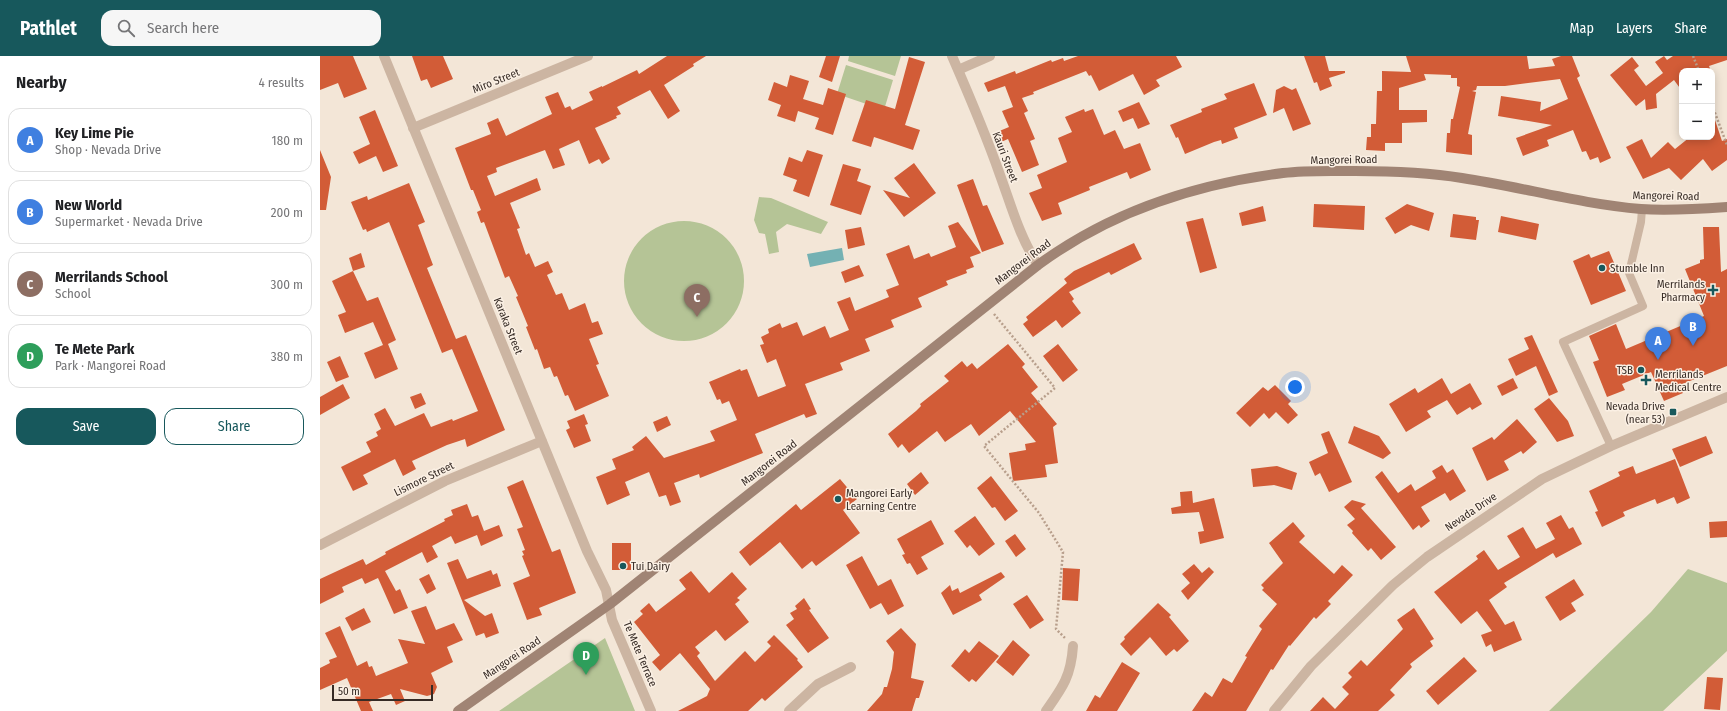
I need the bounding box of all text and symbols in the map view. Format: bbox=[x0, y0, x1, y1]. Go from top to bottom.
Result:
search box bbox=[101, 10, 381, 46]
text: Pathlet bbox=[20, 17, 77, 40]
icon: search bbox=[115, 17, 137, 39]
text: Search here bbox=[147, 19, 219, 37]
text: Map bbox=[1570, 20, 1594, 37]
text: Layers bbox=[1616, 20, 1652, 37]
text: Share bbox=[1674, 20, 1707, 37]
street label: Miro Street bbox=[471, 66, 522, 96]
map controls bbox=[1679, 68, 1715, 140]
button: + bbox=[1679, 68, 1715, 104]
text: Nearby bbox=[16, 72, 67, 93]
text: 4 results bbox=[258, 75, 304, 90]
button: − bbox=[1679, 104, 1715, 140]
text: Key Lime Pie bbox=[55, 124, 134, 142]
street label: Kauri Street bbox=[989, 130, 1021, 185]
text: A bbox=[26, 133, 34, 148]
text: 180 m bbox=[272, 133, 303, 148]
text: Shop · Nevada Drive bbox=[55, 142, 161, 157]
street label: Mangorei Road bbox=[1310, 153, 1378, 167]
street label: Mangorei Road bbox=[1632, 189, 1700, 203]
text: New World bbox=[55, 196, 122, 214]
text: B bbox=[26, 205, 34, 220]
text: 200 m bbox=[271, 205, 303, 220]
text: Supermarket · Nevada Drive bbox=[55, 214, 203, 229]
street label: Mangorei Road bbox=[992, 237, 1054, 287]
place label: Stumble Inn bbox=[1610, 262, 1664, 275]
marker: Stumble Inn bbox=[1597, 263, 1607, 273]
text: Merrilands School bbox=[55, 268, 168, 286]
text: C bbox=[27, 277, 33, 292]
text: 300 m bbox=[271, 277, 303, 292]
place label: Merrilands Pharmacy bbox=[1657, 278, 1705, 304]
pin: C bbox=[684, 284, 710, 317]
marker: Merrilands Pharmacy bbox=[1708, 285, 1718, 295]
text: School bbox=[55, 286, 91, 301]
street label: Karaka Street bbox=[491, 296, 525, 357]
pin: B bbox=[1680, 313, 1706, 346]
pin: A bbox=[1645, 327, 1671, 360]
text: Te Mete Park bbox=[55, 340, 134, 358]
text: D bbox=[26, 349, 34, 364]
text: 380 m bbox=[271, 349, 303, 364]
text: Park · Mangorei Road bbox=[55, 358, 166, 373]
place label: TSB bbox=[1617, 364, 1633, 377]
marker: TSB bbox=[1636, 365, 1646, 375]
place label: Merrilands Medical Centre bbox=[1655, 368, 1721, 394]
marker: Merrilands Medical Centre bbox=[1640, 374, 1652, 386]
your location bbox=[1285, 377, 1305, 397]
place label: Nevada Drive (near 53) bbox=[1606, 400, 1665, 426]
marker: Nevada Drive (near 53) bbox=[1668, 407, 1678, 417]
button: Save bbox=[16, 408, 156, 445]
button: Share bbox=[164, 408, 304, 445]
street label: Mangorei Road bbox=[739, 437, 799, 489]
street label: Lismore Street bbox=[392, 459, 457, 499]
place label: Mangorei Early Learning Centre bbox=[846, 487, 916, 513]
street label: Nevada Drive bbox=[1443, 490, 1499, 534]
marker: Mangorei Early Learning Centre bbox=[833, 494, 843, 504]
place label: Tui Dairy bbox=[631, 560, 670, 573]
marker: Tui Dairy bbox=[618, 561, 628, 571]
street label: Te Mete Terrace bbox=[620, 619, 660, 689]
street label: Mangorei Road bbox=[481, 634, 543, 682]
pin: D bbox=[573, 642, 599, 675]
scale bar bbox=[332, 683, 433, 702]
text: 50 m bbox=[338, 685, 360, 698]

